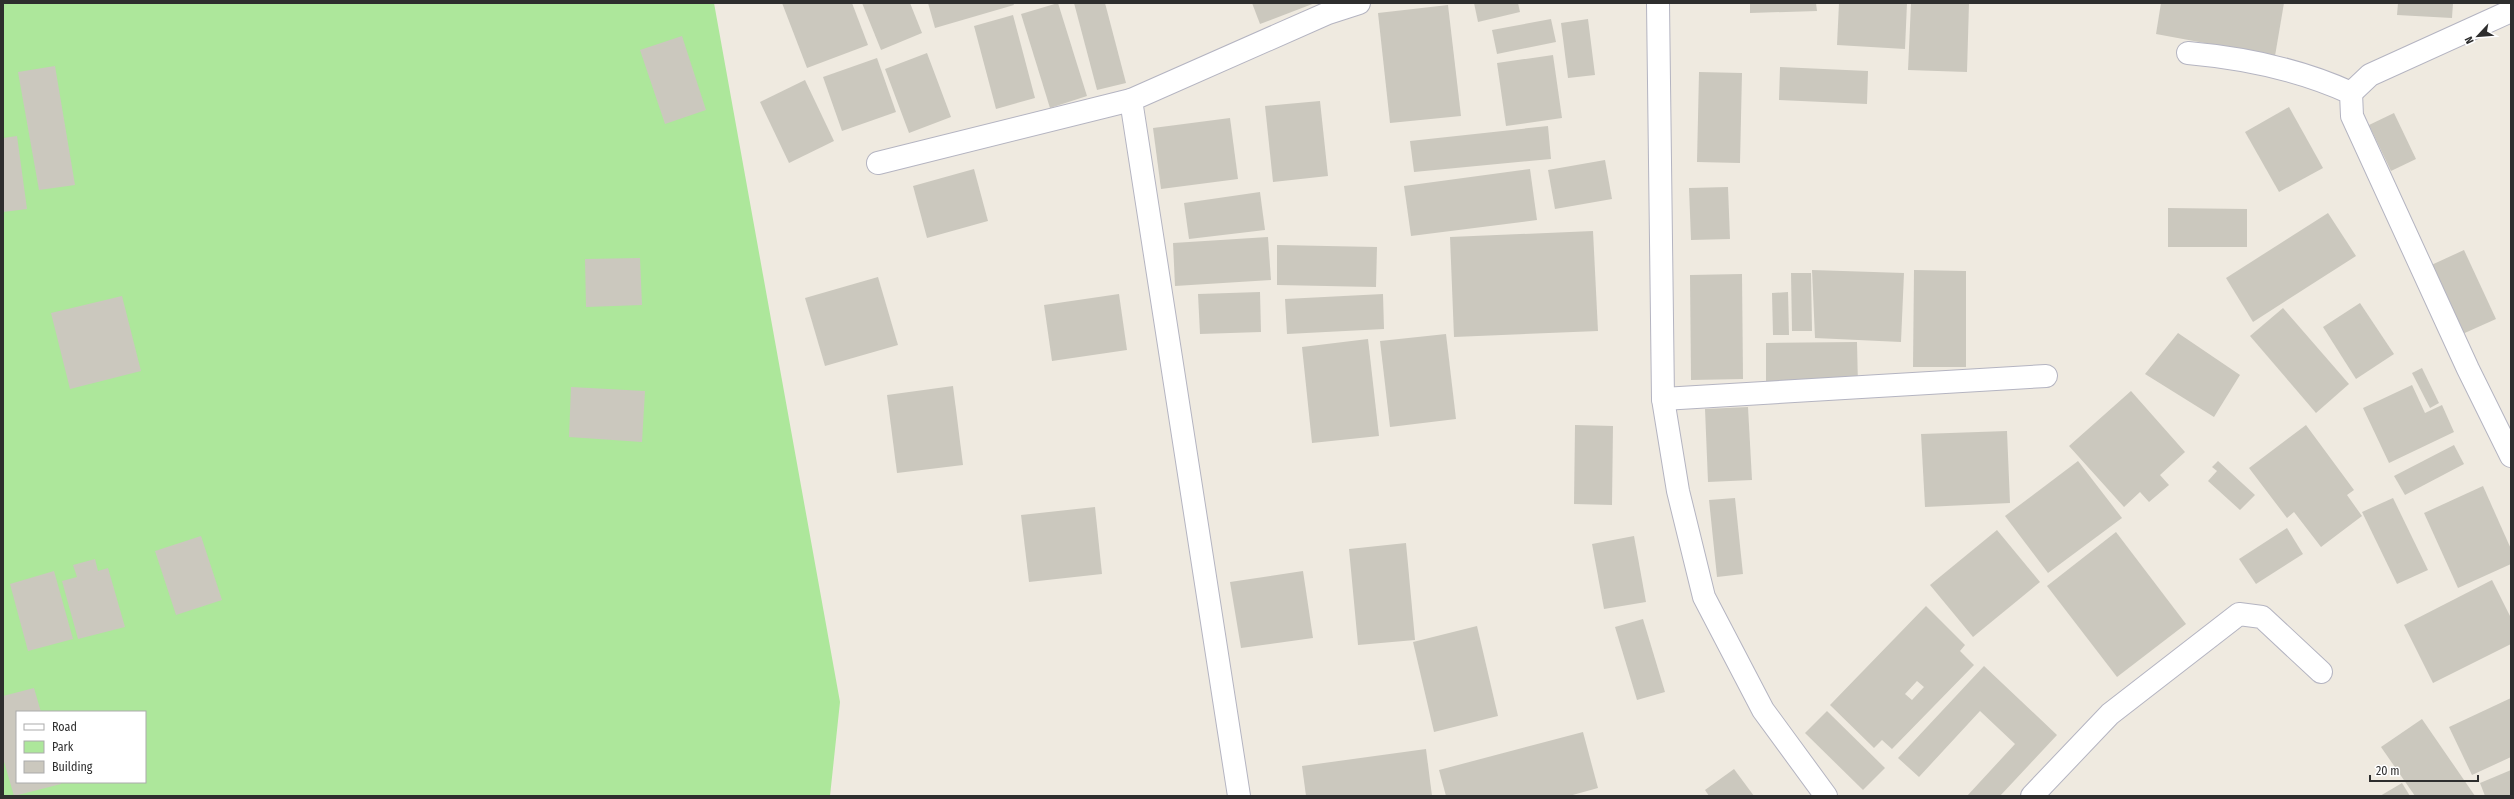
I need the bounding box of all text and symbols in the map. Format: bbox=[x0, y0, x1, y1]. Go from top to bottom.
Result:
north arrow bbox=[2458, 16, 2498, 56]
text: N bbox=[2462, 34, 2477, 46]
legend bbox=[16, 711, 146, 783]
text: Road bbox=[52, 720, 77, 734]
text: Park bbox=[52, 740, 74, 754]
scale bar bbox=[2370, 757, 2478, 783]
text: Building bbox=[52, 760, 93, 774]
text: 20 m bbox=[2376, 764, 2400, 778]

